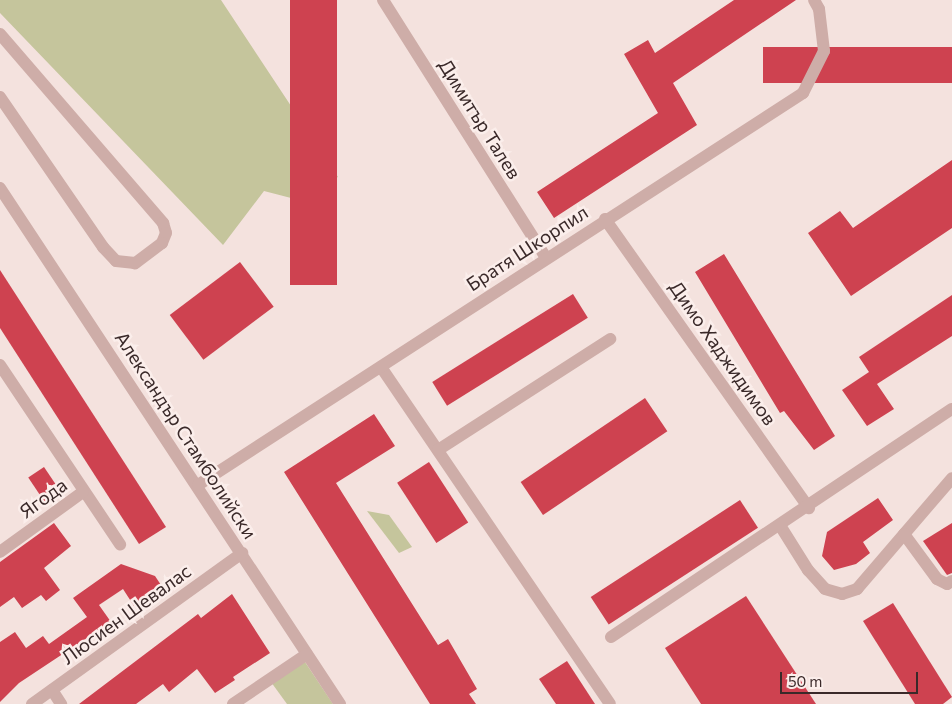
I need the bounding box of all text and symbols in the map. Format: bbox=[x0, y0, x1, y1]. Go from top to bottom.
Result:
street label: Димитър Талев bbox=[434, 55, 526, 183]
street label: Братя Шкорпил bbox=[462, 200, 592, 296]
street label: Димо Хаджидимов bbox=[665, 276, 781, 430]
street label: Александър Стамболийски bbox=[110, 327, 262, 543]
street label: Ягода bbox=[15, 473, 71, 523]
street label: Люсиен Шевалас bbox=[57, 559, 195, 669]
scale bar bbox=[782, 662, 920, 694]
text: 50 m bbox=[788, 672, 822, 690]

